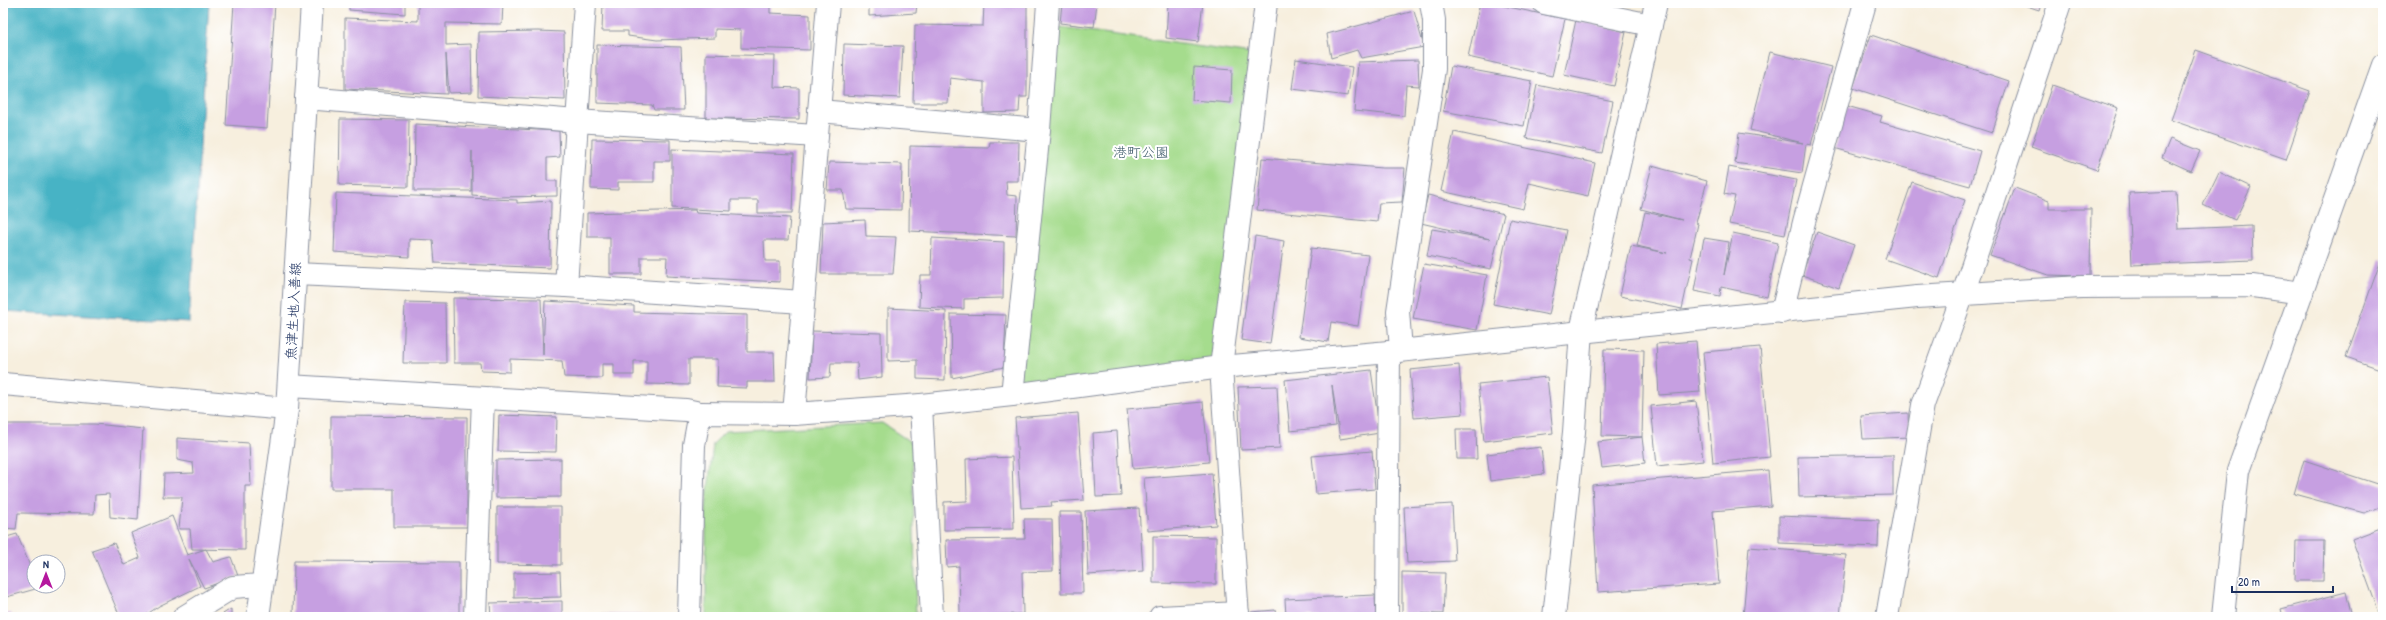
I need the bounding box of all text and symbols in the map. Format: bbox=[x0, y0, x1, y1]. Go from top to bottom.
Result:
park label: 港町公園 bbox=[1113, 142, 1169, 161]
street label: 魚津生地入善線 bbox=[280, 262, 305, 360]
north arrow bbox=[26, 554, 66, 594]
text: N bbox=[43, 557, 49, 571]
scale bar bbox=[2232, 568, 2333, 594]
text: 20 m bbox=[2238, 573, 2260, 590]

